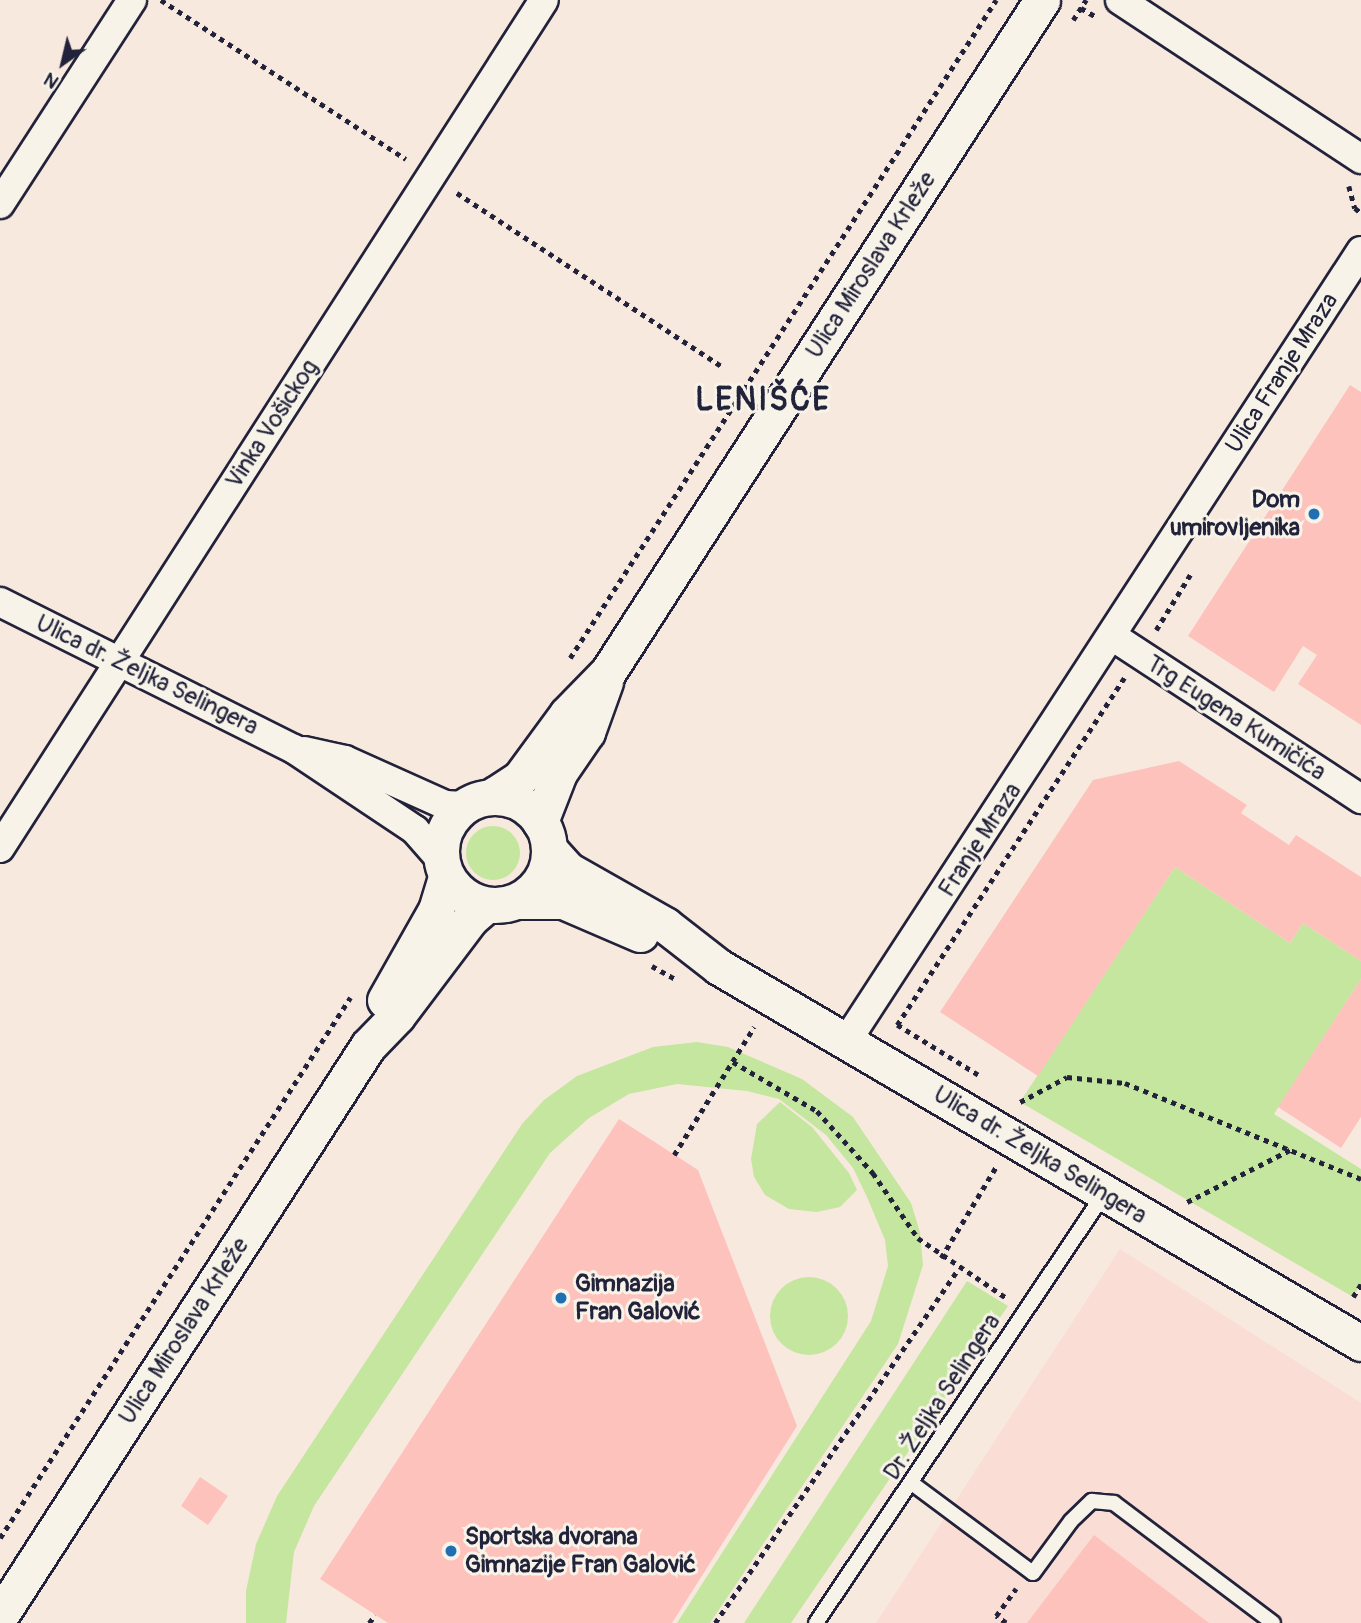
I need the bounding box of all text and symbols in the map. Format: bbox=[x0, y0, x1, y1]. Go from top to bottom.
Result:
north arrow bbox=[28, 28, 98, 98]
text: N bbox=[39, 67, 63, 94]
street label: Ulica Miroslava Krleže bbox=[800, 166, 942, 364]
street label: Ulica Franje Mraza bbox=[1220, 288, 1344, 458]
street label: Vinka Vošickog bbox=[220, 354, 324, 494]
district label: LENIŠĆE bbox=[696, 381, 830, 419]
place label: Dom umirovljenika bbox=[1170, 486, 1300, 542]
marker: Dom umirovljenika bbox=[1306, 506, 1322, 522]
street label: Ulica dr. Željka Selingera bbox=[31, 609, 263, 741]
street label: Trg Eugena Kumičića bbox=[1141, 649, 1331, 787]
street label: Franje Mraza bbox=[932, 778, 1028, 902]
street label: Ulica dr. Željka Selingera bbox=[928, 1080, 1152, 1230]
street label: Ulica Miroslava Krleže bbox=[113, 1232, 255, 1430]
place label: Gimnazija Fran Galović bbox=[575, 1270, 700, 1326]
marker: Gimnazija Fran Galović bbox=[553, 1290, 569, 1306]
street label: Dr. Željka Selingera bbox=[878, 1308, 1006, 1486]
place label: Sportska dvorana Gimnazije Fran Galović bbox=[465, 1523, 696, 1579]
marker: Sportska dvorana Gimnazije Fran Galović bbox=[443, 1543, 459, 1559]

